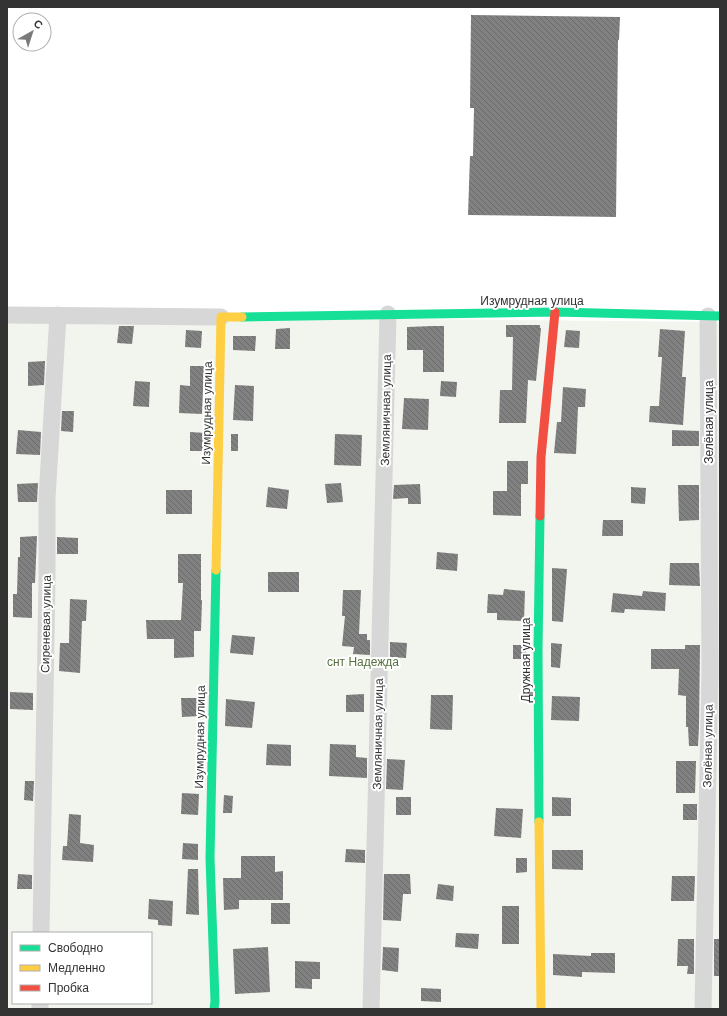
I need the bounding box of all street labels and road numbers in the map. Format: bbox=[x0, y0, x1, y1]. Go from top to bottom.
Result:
street label: Изумрудная улица bbox=[480, 294, 584, 308]
street label: Земляничная улица bbox=[378, 354, 394, 466]
street label: Изумрудная улица bbox=[199, 361, 215, 465]
street label: Зелёная улица bbox=[702, 380, 716, 464]
street label: Сиреневая улица bbox=[38, 575, 54, 673]
street label: Дружная улица bbox=[519, 617, 533, 702]
street label: Земляничная улица bbox=[370, 678, 386, 790]
street label: Изумрудная улица bbox=[192, 685, 208, 789]
street label: Зелёная улица bbox=[700, 704, 716, 788]

